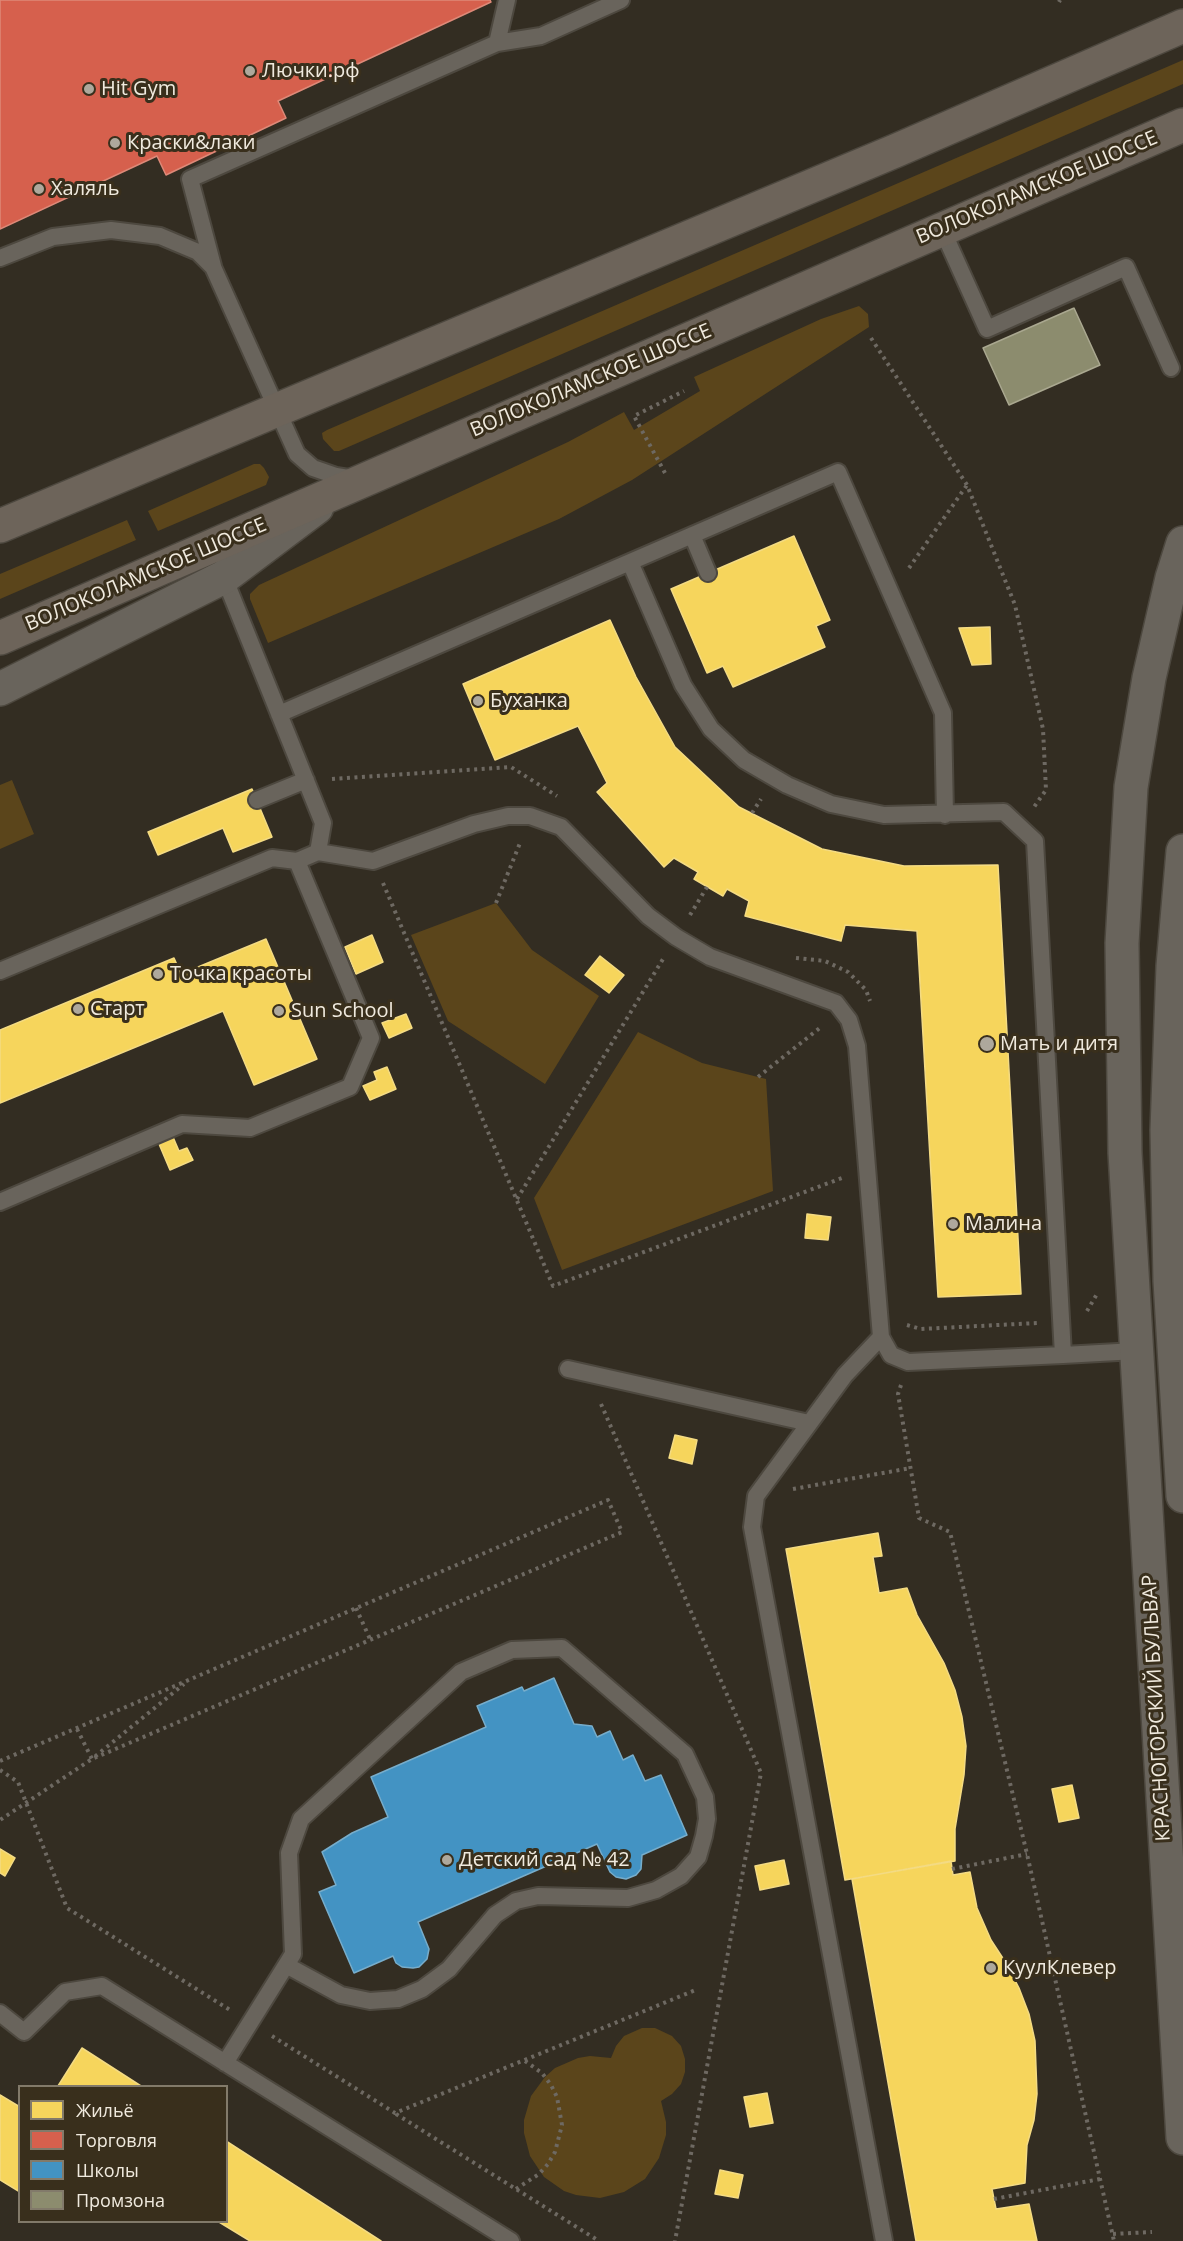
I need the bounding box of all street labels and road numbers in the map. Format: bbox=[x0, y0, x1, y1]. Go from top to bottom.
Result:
street label: ВОЛОКОЛАМСКОЕ ШОССЕ bbox=[913, 126, 1161, 250]
street label: ВОЛОКОЛАМСКОЕ ШОССЕ bbox=[467, 319, 715, 443]
street label: ВОЛОКОЛАМСКОЕ ШОССЕ bbox=[22, 513, 270, 637]
street label: КРАСНОГОРСКИЙ БУЛЬВАР bbox=[1138, 1574, 1176, 1842]

